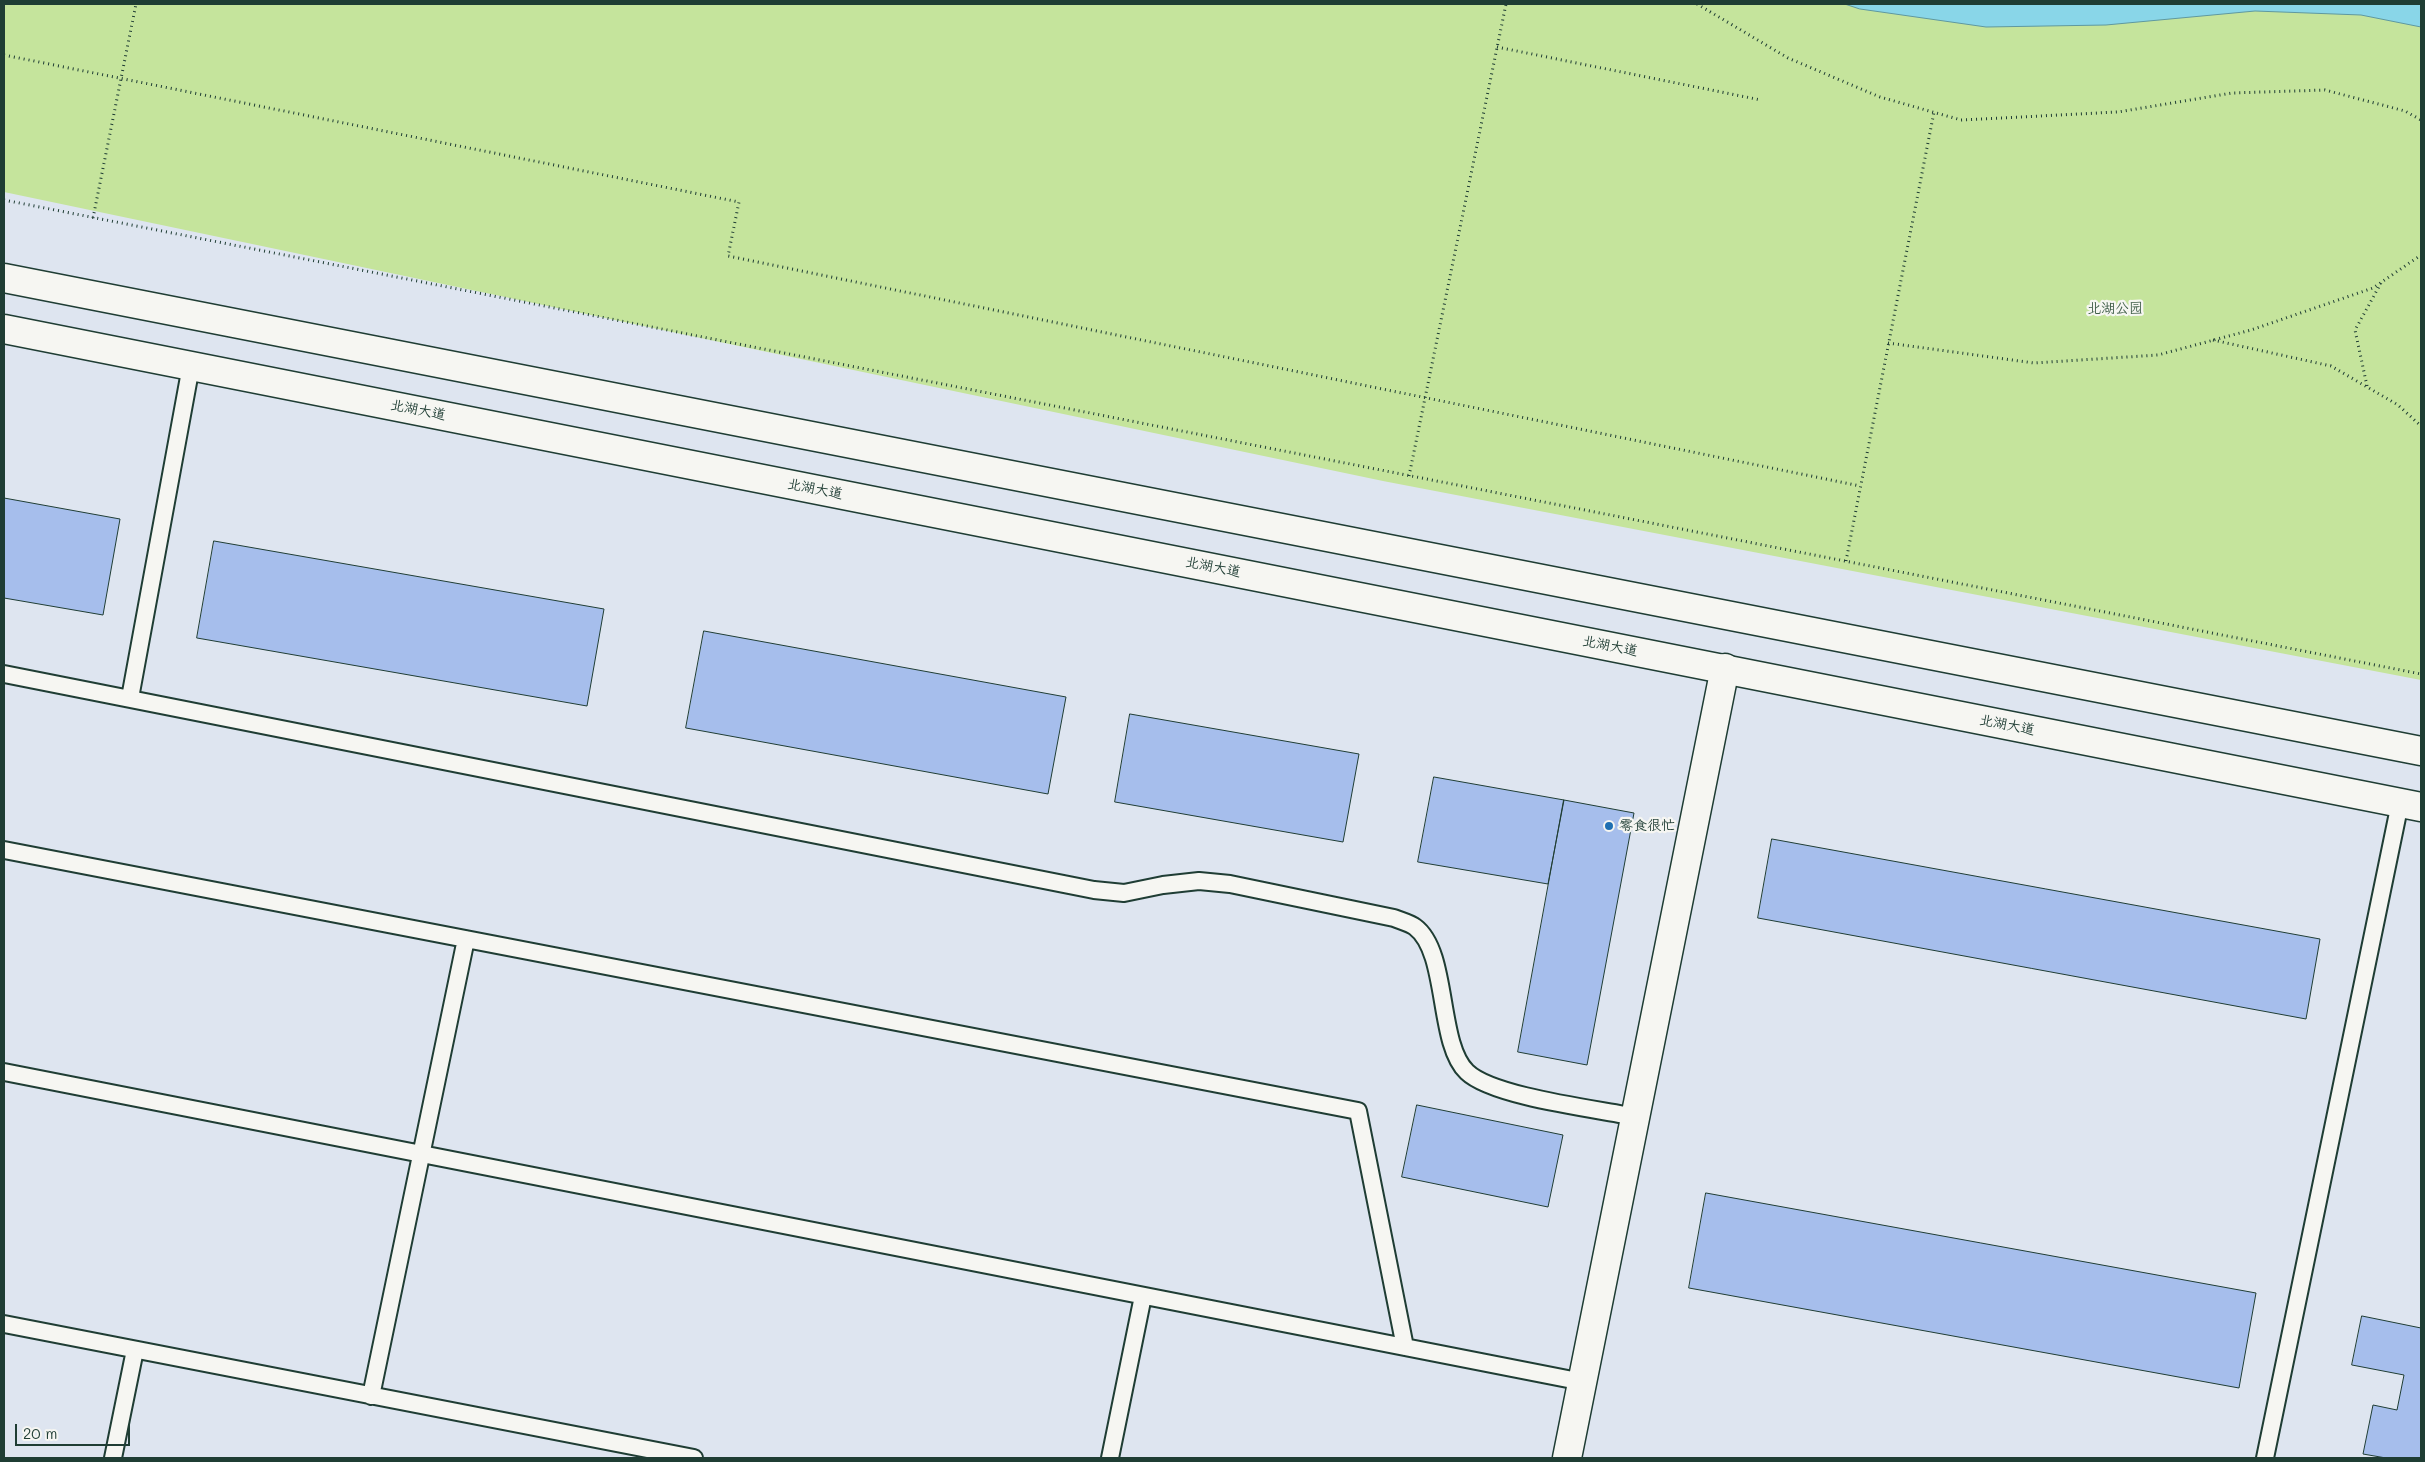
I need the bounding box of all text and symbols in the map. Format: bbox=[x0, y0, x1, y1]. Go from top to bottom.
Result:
park label: 北湖公园 bbox=[2087, 301, 2143, 317]
street label: 北湖大道 bbox=[389, 396, 447, 424]
street label: 北湖大道 bbox=[786, 475, 844, 503]
street label: 北湖大道 bbox=[1184, 553, 1242, 581]
street label: 北湖大道 bbox=[1581, 632, 1639, 660]
street label: 北湖大道 bbox=[1978, 711, 2036, 739]
place label: 零食很忙 bbox=[1619, 818, 1675, 834]
marker: 零食很忙 bbox=[1603, 820, 1615, 832]
scale bar bbox=[18, 1414, 132, 1446]
text: 20 m bbox=[23, 1423, 57, 1443]

